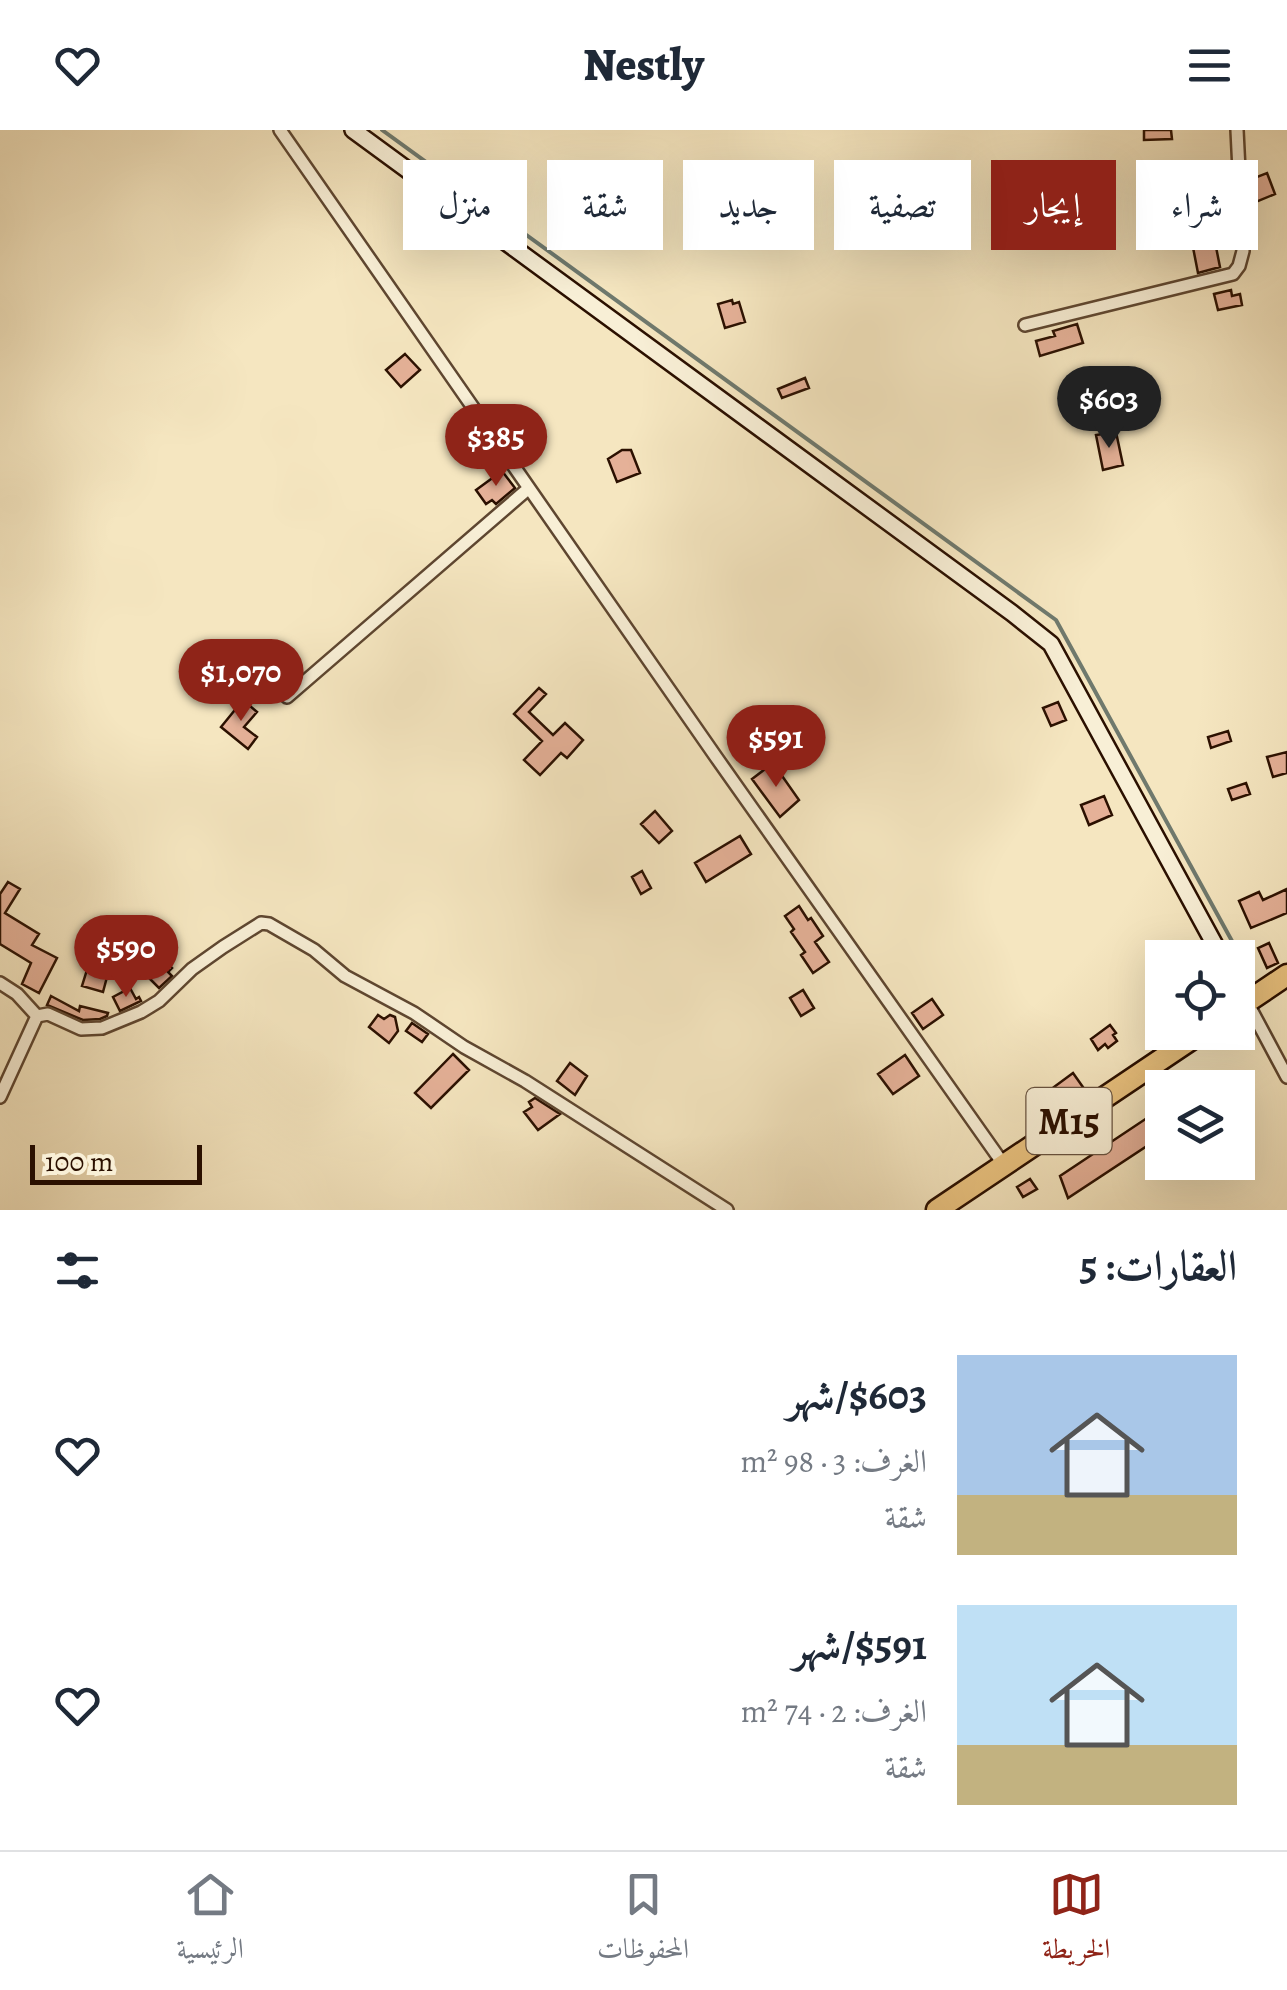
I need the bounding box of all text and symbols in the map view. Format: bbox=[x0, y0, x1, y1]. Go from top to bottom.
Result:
text: Nestly bbox=[583, 34, 704, 96]
icon: heart bbox=[50, 38, 105, 93]
icon: menu bbox=[1182, 38, 1237, 93]
chip: منزل bbox=[403, 160, 527, 250]
chip: شقة bbox=[547, 160, 663, 250]
chip: جديد bbox=[683, 160, 814, 250]
chip: تصفية bbox=[834, 160, 971, 250]
chip: إيجار bbox=[991, 160, 1116, 250]
chip: شراء bbox=[1136, 160, 1258, 250]
pin: $603 bbox=[1050, 366, 1168, 451]
text: $603 bbox=[1079, 376, 1139, 420]
pin: $385 bbox=[437, 404, 555, 489]
text: $385 bbox=[467, 414, 525, 458]
pin: $1,070 bbox=[160, 639, 322, 724]
text: $1,070 bbox=[201, 649, 281, 693]
pin: $591 bbox=[717, 705, 835, 790]
text: $591 bbox=[749, 715, 803, 759]
pin: $590 bbox=[67, 915, 185, 1000]
text: $590 bbox=[96, 925, 156, 969]
map controls bbox=[1145, 940, 1255, 1180]
button: locate bbox=[1145, 940, 1255, 1050]
button: layers bbox=[1145, 1070, 1255, 1180]
road number: M15 bbox=[1026, 1088, 1112, 1154]
scale bar bbox=[30, 1140, 202, 1184]
text: 100 m bbox=[45, 1143, 113, 1181]
text: العقارات: 5 bbox=[1080, 1237, 1237, 1294]
icon: filters bbox=[50, 1243, 105, 1298]
text: $603/شهر bbox=[787, 1366, 927, 1423]
icon: home bbox=[1037, 1395, 1157, 1515]
icon: heart bbox=[50, 1428, 105, 1483]
text: الغرف: 3 · 98 m² bbox=[740, 1439, 927, 1483]
text: شقة bbox=[885, 1495, 927, 1539]
text: $591/شهر bbox=[793, 1616, 927, 1673]
icon: home bbox=[1037, 1645, 1157, 1765]
icon: heart bbox=[50, 1678, 105, 1733]
text: الغرف: 2 · 74 m² bbox=[741, 1689, 927, 1733]
text: شقة bbox=[885, 1745, 927, 1789]
tab: الرئيسية bbox=[177, 1867, 244, 1976]
tab: المحفوظات bbox=[597, 1867, 689, 1976]
tab: الخريطة bbox=[1042, 1867, 1110, 1976]

